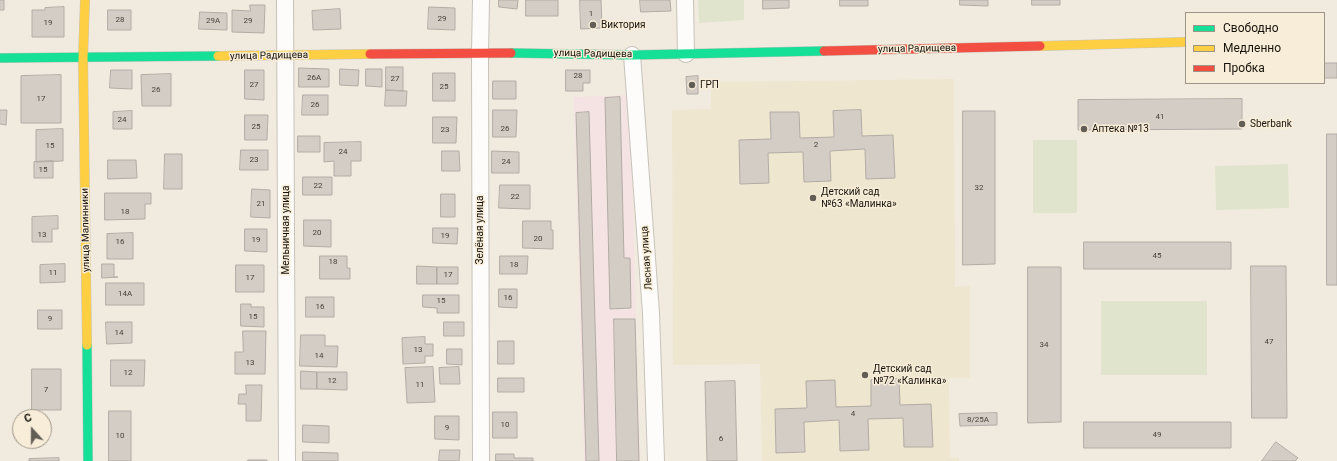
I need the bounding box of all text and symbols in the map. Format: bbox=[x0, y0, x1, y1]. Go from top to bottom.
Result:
house number: 1 bbox=[589, 9, 593, 19]
legend bbox=[1185, 12, 1325, 84]
house number: 29 bbox=[438, 14, 446, 24]
house number: 28 bbox=[116, 15, 124, 25]
house number: 29А bbox=[206, 16, 220, 26]
house number: 29 bbox=[244, 16, 252, 26]
house number: 19 bbox=[44, 18, 52, 28]
place label: Виктория bbox=[601, 19, 646, 31]
marker: Виктория bbox=[588, 20, 598, 30]
text: Свободно bbox=[1223, 21, 1279, 35]
text: Медленно bbox=[1223, 41, 1281, 55]
street label: улица Радищева bbox=[878, 42, 956, 56]
street label: улица Радищева bbox=[554, 47, 632, 61]
street label: улица Радищева bbox=[230, 49, 308, 63]
text: Пробка bbox=[1223, 61, 1265, 75]
house number: 28 bbox=[574, 71, 582, 81]
house number: 26А bbox=[307, 73, 321, 83]
house number: 27 bbox=[391, 74, 399, 84]
place label: ГРП bbox=[700, 79, 719, 91]
house number: 27 bbox=[250, 80, 258, 90]
marker: ГРП bbox=[687, 80, 697, 90]
house number: 25 bbox=[440, 82, 448, 92]
house number: 26 bbox=[152, 85, 160, 95]
house number: 17 bbox=[37, 94, 45, 104]
house number: 26 bbox=[311, 100, 319, 110]
house number: 41 bbox=[1156, 112, 1164, 122]
house number: 24 bbox=[118, 115, 126, 125]
place label: Sberbank bbox=[1250, 118, 1292, 130]
marker: Sberbank bbox=[1237, 119, 1247, 129]
house number: 25 bbox=[252, 122, 260, 132]
place label: Аптека №13 bbox=[1092, 123, 1149, 135]
house number: 26 bbox=[501, 124, 509, 134]
marker: Аптека №13 bbox=[1079, 124, 1089, 134]
house number: 23 bbox=[441, 125, 449, 135]
house number: 2 bbox=[814, 140, 818, 150]
house number: 15 bbox=[46, 141, 54, 151]
house number: 24 bbox=[339, 147, 347, 157]
house number: 23 bbox=[250, 155, 258, 165]
house number: 24 bbox=[502, 157, 510, 167]
house number: 15 bbox=[39, 165, 47, 175]
house number: 22 bbox=[314, 181, 322, 191]
house number: 32 bbox=[975, 183, 983, 193]
street label: Мельничная улица bbox=[280, 186, 292, 274]
place label: Детский сад №63 «Малинка» bbox=[821, 186, 897, 210]
street label: улица Малинники bbox=[79, 188, 93, 272]
house number: 22 bbox=[511, 192, 519, 202]
marker: Детский сад №63 «Малинка» bbox=[808, 193, 818, 203]
street label: Зелёная улица bbox=[474, 196, 486, 264]
house number: 21 bbox=[257, 199, 265, 209]
house number: 18 bbox=[121, 207, 129, 217]
street label: Лесная улица bbox=[639, 226, 655, 290]
house number: 20 bbox=[313, 228, 321, 238]
house number: 13 bbox=[38, 230, 46, 240]
house number: 19 bbox=[441, 231, 449, 241]
house number: 20 bbox=[534, 234, 542, 244]
house number: 19 bbox=[252, 235, 260, 245]
house number: 16 bbox=[116, 237, 124, 247]
house number: 45 bbox=[1153, 251, 1161, 261]
house number: 18 bbox=[329, 257, 337, 267]
house number: 18 bbox=[510, 260, 518, 270]
house number: 11 bbox=[49, 268, 57, 278]
house number: 17 bbox=[444, 270, 452, 280]
house number: 17 bbox=[246, 273, 254, 283]
house number: 14А bbox=[118, 289, 132, 299]
house number: 16 bbox=[504, 293, 512, 303]
house number: 15 bbox=[437, 296, 445, 306]
house number: 16 bbox=[316, 302, 324, 312]
house number: 15 bbox=[249, 312, 257, 322]
house number: 9 bbox=[48, 314, 52, 324]
house number: 14 bbox=[115, 328, 123, 338]
house number: 47 bbox=[1265, 337, 1273, 347]
house number: 34 bbox=[1040, 340, 1048, 350]
house number: 13 bbox=[414, 345, 422, 355]
house number: 14 bbox=[315, 351, 323, 361]
house number: 13 bbox=[246, 358, 254, 368]
place label: Детский сад №72 «Калинка» bbox=[873, 363, 946, 386]
house number: 12 bbox=[124, 368, 132, 378]
marker: Детский сад №72 «Калинка» bbox=[860, 370, 870, 380]
house number: 12 bbox=[328, 376, 336, 386]
house number: 11 bbox=[416, 380, 424, 390]
house number: 7 bbox=[44, 385, 48, 395]
north arrow bbox=[12, 409, 52, 449]
house number: 4 bbox=[851, 409, 855, 419]
text: С bbox=[22, 411, 34, 426]
house number: 8/25А bbox=[967, 415, 989, 425]
house number: 10 bbox=[501, 420, 509, 430]
house number: 9 bbox=[445, 423, 449, 433]
house number: 49 bbox=[1153, 430, 1161, 440]
house number: 10 bbox=[116, 431, 124, 441]
house number: 6 bbox=[719, 434, 723, 444]

